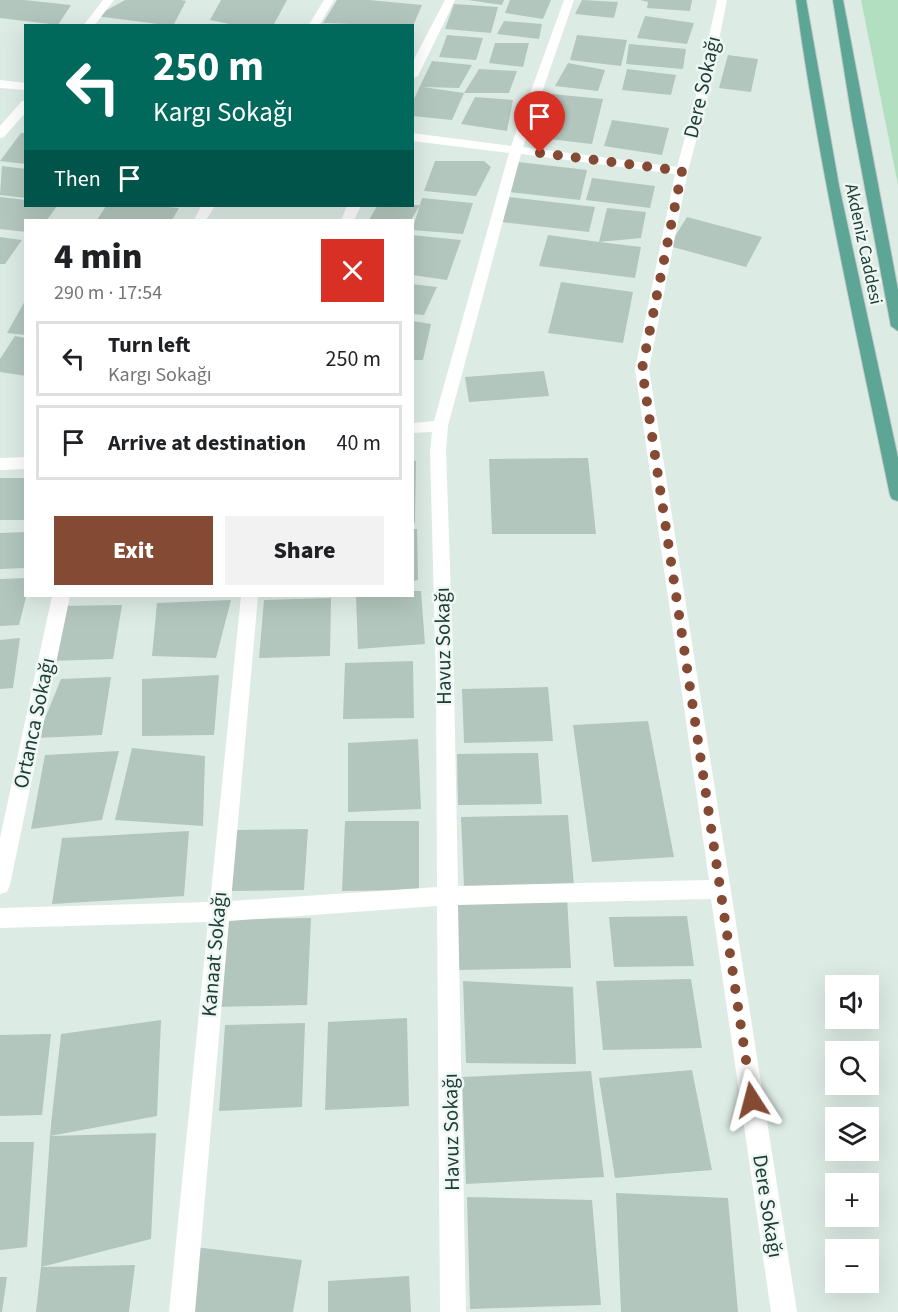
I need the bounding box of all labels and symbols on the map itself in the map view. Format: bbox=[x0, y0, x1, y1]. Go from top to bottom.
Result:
street label: Dere Sokağı bbox=[676, 33, 728, 141]
pin bbox=[514, 91, 565, 153]
street label: Akdeniz Caddesi bbox=[838, 181, 889, 307]
street label: Havuz Sokağı bbox=[427, 587, 459, 705]
street label: Ortanca Sokağı bbox=[5, 655, 63, 791]
street label: Kanaat Sokağı bbox=[194, 890, 234, 1018]
position arrow bbox=[720, 1068, 784, 1132]
street label: Havuz Sokağı bbox=[435, 1073, 467, 1191]
street label: Dere Sokağı bbox=[745, 1152, 791, 1260]

